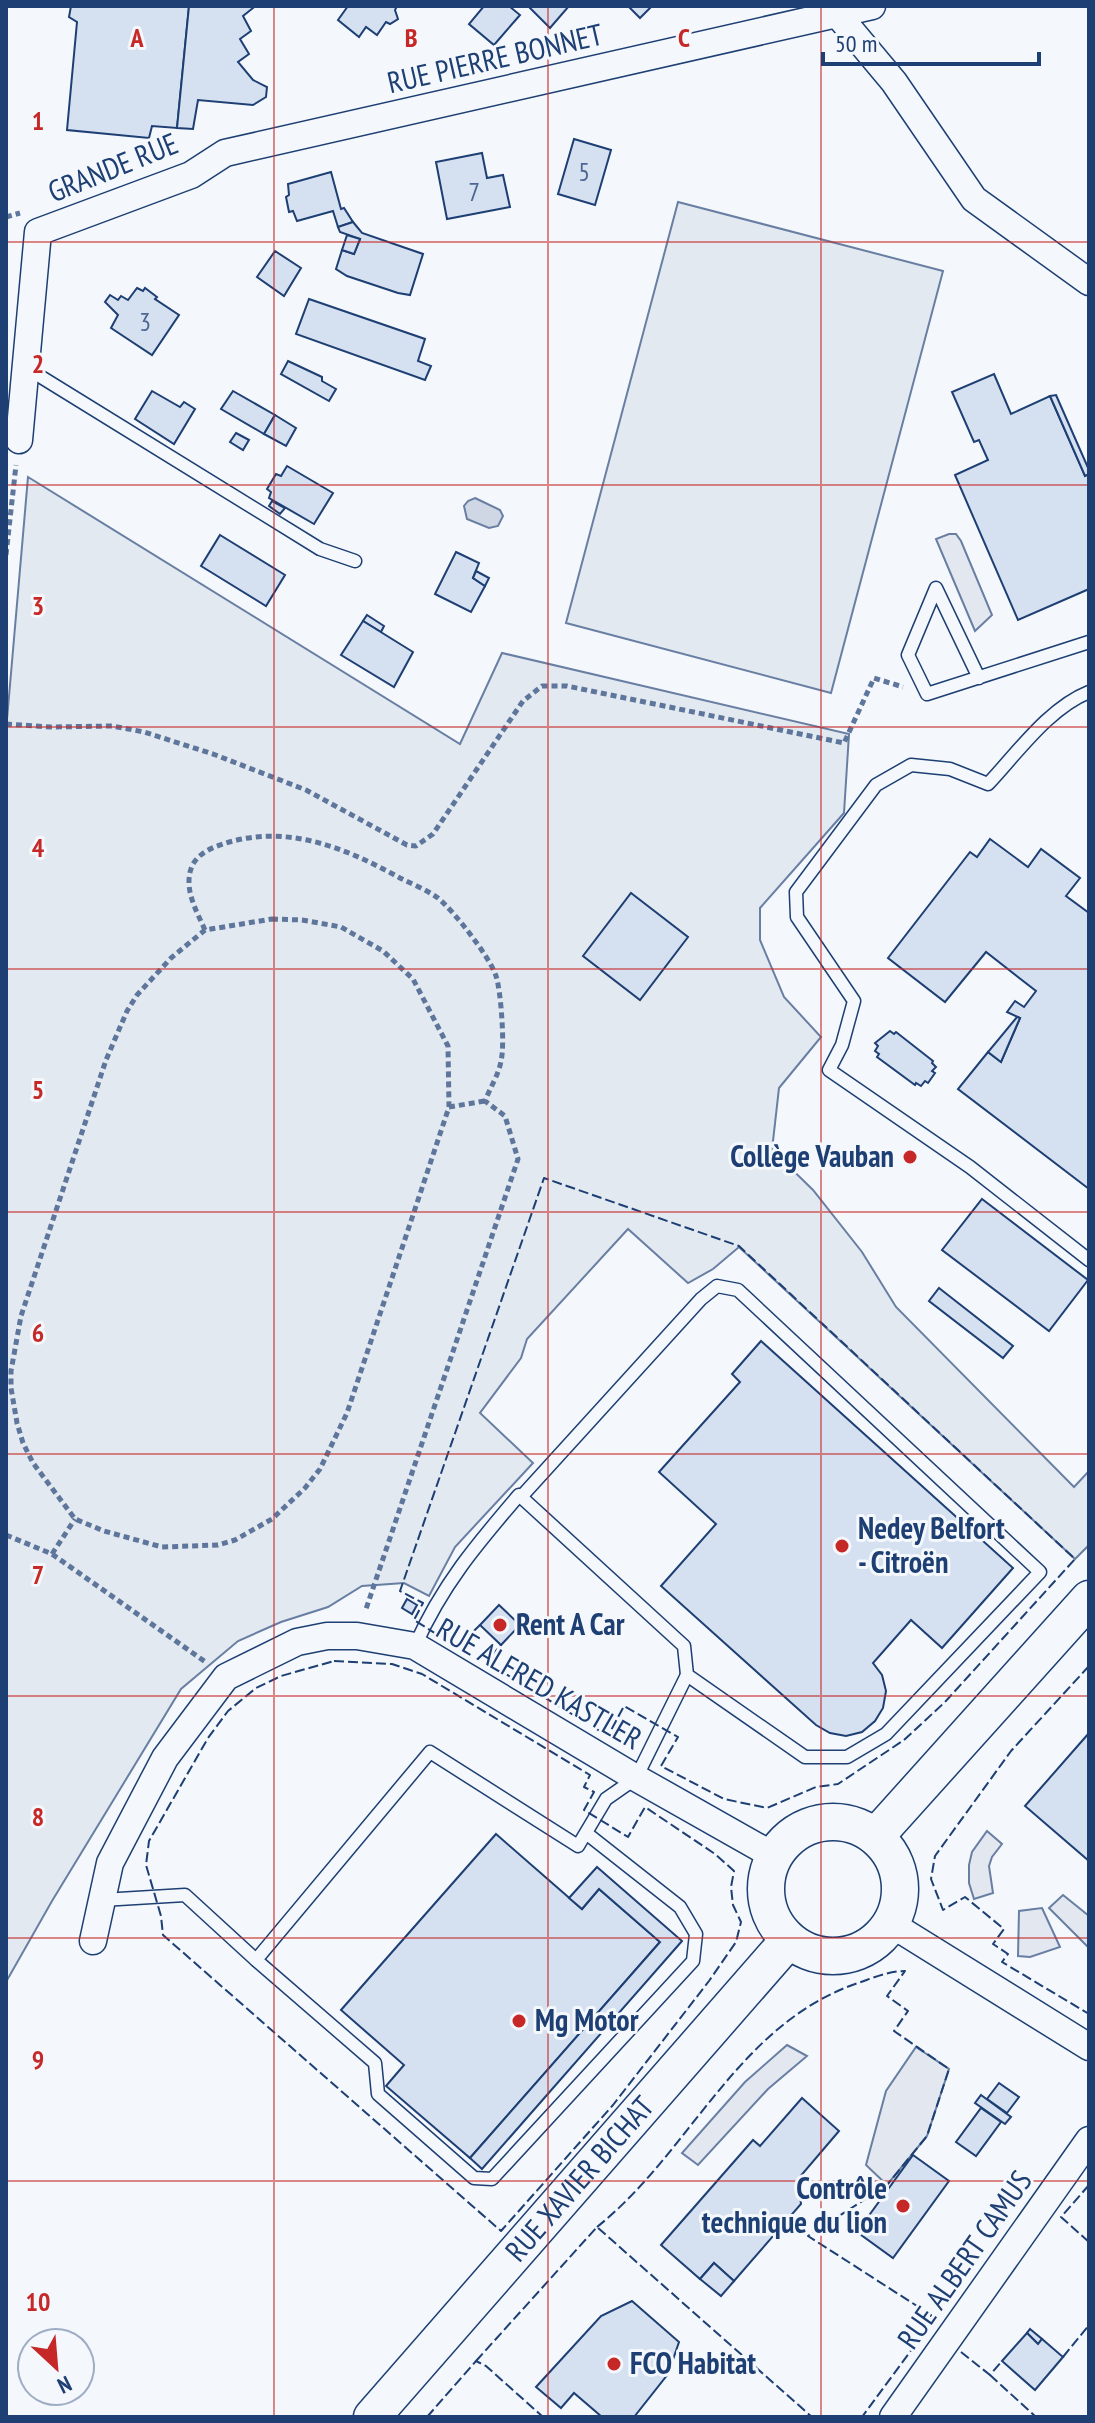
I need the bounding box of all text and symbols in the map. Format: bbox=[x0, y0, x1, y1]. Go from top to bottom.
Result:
scale bar bbox=[823, 16, 1039, 66]
street label: RUE PIERRE BONNET bbox=[384, 17, 606, 101]
text: A bbox=[129, 21, 144, 54]
text: C bbox=[678, 21, 690, 54]
text: 50 m bbox=[835, 28, 877, 59]
text: 1 bbox=[32, 104, 44, 137]
street label: GRANDE RUE bbox=[42, 123, 183, 210]
house number: 5 bbox=[578, 155, 590, 188]
house number: 7 bbox=[468, 175, 480, 208]
house number: 3 bbox=[139, 305, 151, 338]
text: 2 bbox=[32, 347, 44, 380]
text: 3 bbox=[32, 589, 44, 622]
text: 4 bbox=[32, 831, 45, 864]
text: 5 bbox=[32, 1073, 44, 1106]
place label: Collège Vauban bbox=[730, 1136, 894, 1175]
marker: Collège Vauban bbox=[901, 1148, 919, 1166]
text: 6 bbox=[32, 1316, 44, 1349]
place label: Nedey Belfort - Citroën bbox=[858, 1508, 1005, 1581]
marker: Nedey Belfort - Citroën bbox=[833, 1537, 851, 1555]
text: 7 bbox=[32, 1558, 44, 1591]
place label: Rent A Car bbox=[516, 1604, 625, 1643]
street label: RUE ALFRED KASTLER bbox=[430, 1608, 650, 1757]
marker: Rent A Car bbox=[491, 1616, 509, 1634]
text: 8 bbox=[32, 1800, 44, 1833]
place label: Mg Motor bbox=[535, 2000, 639, 2039]
marker: Mg Motor bbox=[510, 2012, 528, 2030]
text: 9 bbox=[32, 2043, 44, 2076]
street label: RUE XAVIER BICHAT bbox=[496, 2087, 662, 2269]
street label: RUE ALBERT CAMUS bbox=[888, 2162, 1040, 2356]
place label: Contrôle technique du lion bbox=[702, 2168, 887, 2241]
marker: Contrôle technique du lion bbox=[894, 2197, 912, 2215]
text: 10 bbox=[26, 2285, 50, 2318]
north arrow bbox=[16, 2327, 96, 2407]
place label: FCO Habitat bbox=[630, 2343, 756, 2382]
marker: FCO Habitat bbox=[605, 2355, 623, 2373]
text: N bbox=[53, 2370, 76, 2400]

